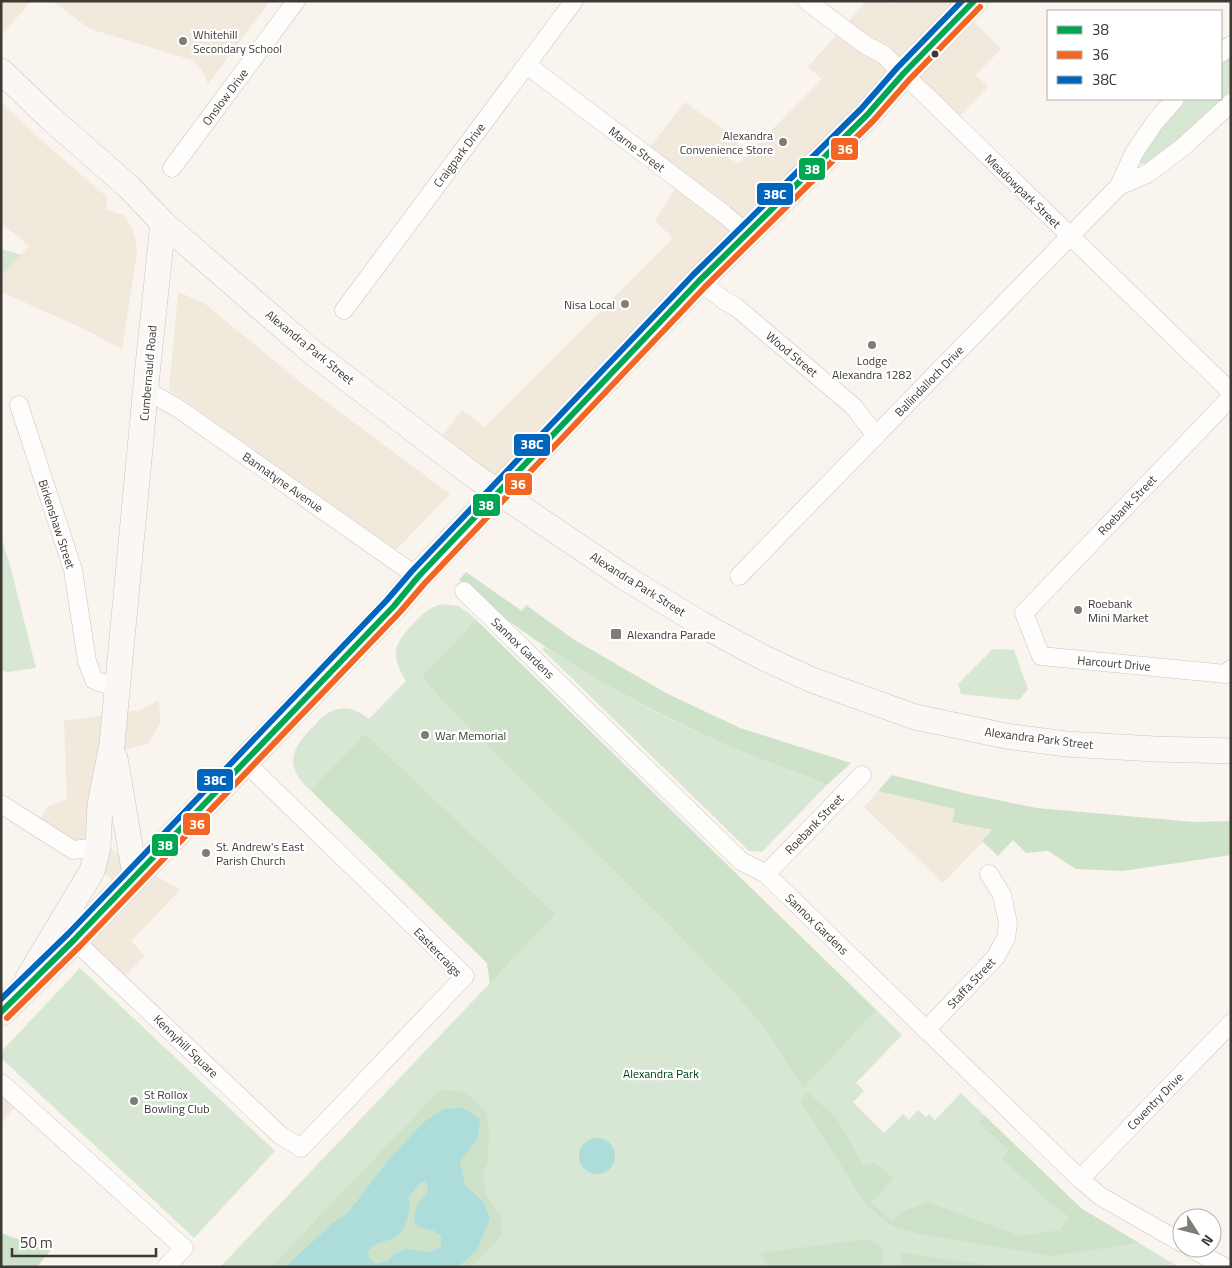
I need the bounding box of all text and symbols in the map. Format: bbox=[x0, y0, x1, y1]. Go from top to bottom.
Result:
legend bbox=[1047, 10, 1222, 100]
text: 38 bbox=[1092, 18, 1109, 41]
place label: Whitehill Secondary School bbox=[193, 25, 282, 58]
marker: Whitehill Secondary School bbox=[177, 35, 189, 47]
text: 36 bbox=[1092, 43, 1109, 66]
unlabelled marker bbox=[930, 49, 940, 59]
street label: Onslow Drive bbox=[197, 65, 253, 129]
text: 38C bbox=[1092, 68, 1117, 91]
street label: Craigpark Drive bbox=[428, 119, 490, 191]
street label: Marne Street bbox=[605, 121, 670, 177]
place label: Alexandra Convenience Store bbox=[680, 126, 773, 159]
marker: Alexandra Convenience Store bbox=[777, 136, 789, 148]
line badge: 36 bbox=[830, 137, 859, 161]
text: 36 bbox=[837, 138, 853, 159]
street label: Meadowpark Street bbox=[981, 150, 1066, 233]
line badge: 38 bbox=[798, 157, 826, 181]
text: 38 bbox=[804, 158, 820, 179]
line badge: 38C bbox=[756, 182, 794, 206]
text: 38C bbox=[763, 183, 787, 204]
place label: Nisa Local bbox=[564, 295, 615, 314]
marker: Nisa Local bbox=[619, 298, 631, 310]
street label: Alexandra Park Street bbox=[261, 305, 359, 389]
street label: Cumbernauld Road bbox=[134, 324, 162, 422]
street label: Wood Street bbox=[762, 326, 823, 382]
marker: Lodge Alexandra 1282 bbox=[866, 339, 878, 351]
street label: Ballindalloch Drive bbox=[890, 341, 968, 421]
place label: Lodge Alexandra 1282 bbox=[832, 351, 912, 384]
line badge: 38C bbox=[513, 433, 551, 457]
text: 38C bbox=[520, 433, 544, 454]
street label: Bannatyne Avenue bbox=[239, 447, 327, 517]
street label: Roebank Street bbox=[1093, 470, 1161, 540]
line badge: 36 bbox=[504, 472, 533, 496]
text: 36 bbox=[510, 473, 526, 494]
street label: Birkenshaw Street bbox=[34, 477, 81, 572]
line badge: 38 bbox=[472, 493, 501, 517]
text: 38 bbox=[478, 494, 494, 515]
street label: Alexandra Park Street bbox=[587, 547, 690, 621]
place label: Roebank Mini Market bbox=[1088, 594, 1149, 627]
marker: Roebank Mini Market bbox=[1072, 604, 1084, 616]
street label: Sannox Gardens bbox=[487, 613, 559, 683]
place label: Alexandra Parade bbox=[627, 625, 716, 644]
marker: Alexandra Parade bbox=[609, 627, 623, 641]
street label: Harcourt Drive bbox=[1077, 650, 1151, 676]
street label: Alexandra Park Street bbox=[984, 722, 1095, 754]
place label: War Memorial bbox=[435, 726, 506, 745]
marker: War Memorial bbox=[419, 729, 431, 741]
line badge: 38C bbox=[196, 768, 234, 792]
text: 38C bbox=[203, 769, 227, 790]
street label: Roebank Street bbox=[780, 789, 848, 859]
line badge: 36 bbox=[182, 812, 211, 836]
text: 36 bbox=[189, 813, 205, 834]
line badge: 38 bbox=[151, 833, 179, 857]
text: 38 bbox=[157, 834, 173, 855]
place label: St. Andrew's East Parish Church bbox=[216, 837, 305, 870]
marker: St. Andrew's East Parish Church bbox=[200, 847, 212, 859]
street label: Sannox Gardens bbox=[781, 889, 853, 959]
street label: Eastercraigs bbox=[410, 923, 467, 981]
street label: Staffa Street bbox=[942, 952, 1000, 1013]
street label: Kennyhill Square bbox=[149, 1010, 223, 1082]
park label: Alexandra Park bbox=[623, 1064, 699, 1083]
street label: Coventry Drive bbox=[1123, 1068, 1187, 1134]
place label: St Rollox Bowling Club bbox=[144, 1085, 209, 1118]
marker: St Rollox Bowling Club bbox=[128, 1095, 140, 1107]
north arrow bbox=[1172, 1208, 1222, 1258]
scale bar bbox=[12, 1226, 156, 1258]
text: 50 m bbox=[20, 1231, 53, 1254]
text: N bbox=[1197, 1231, 1219, 1251]

